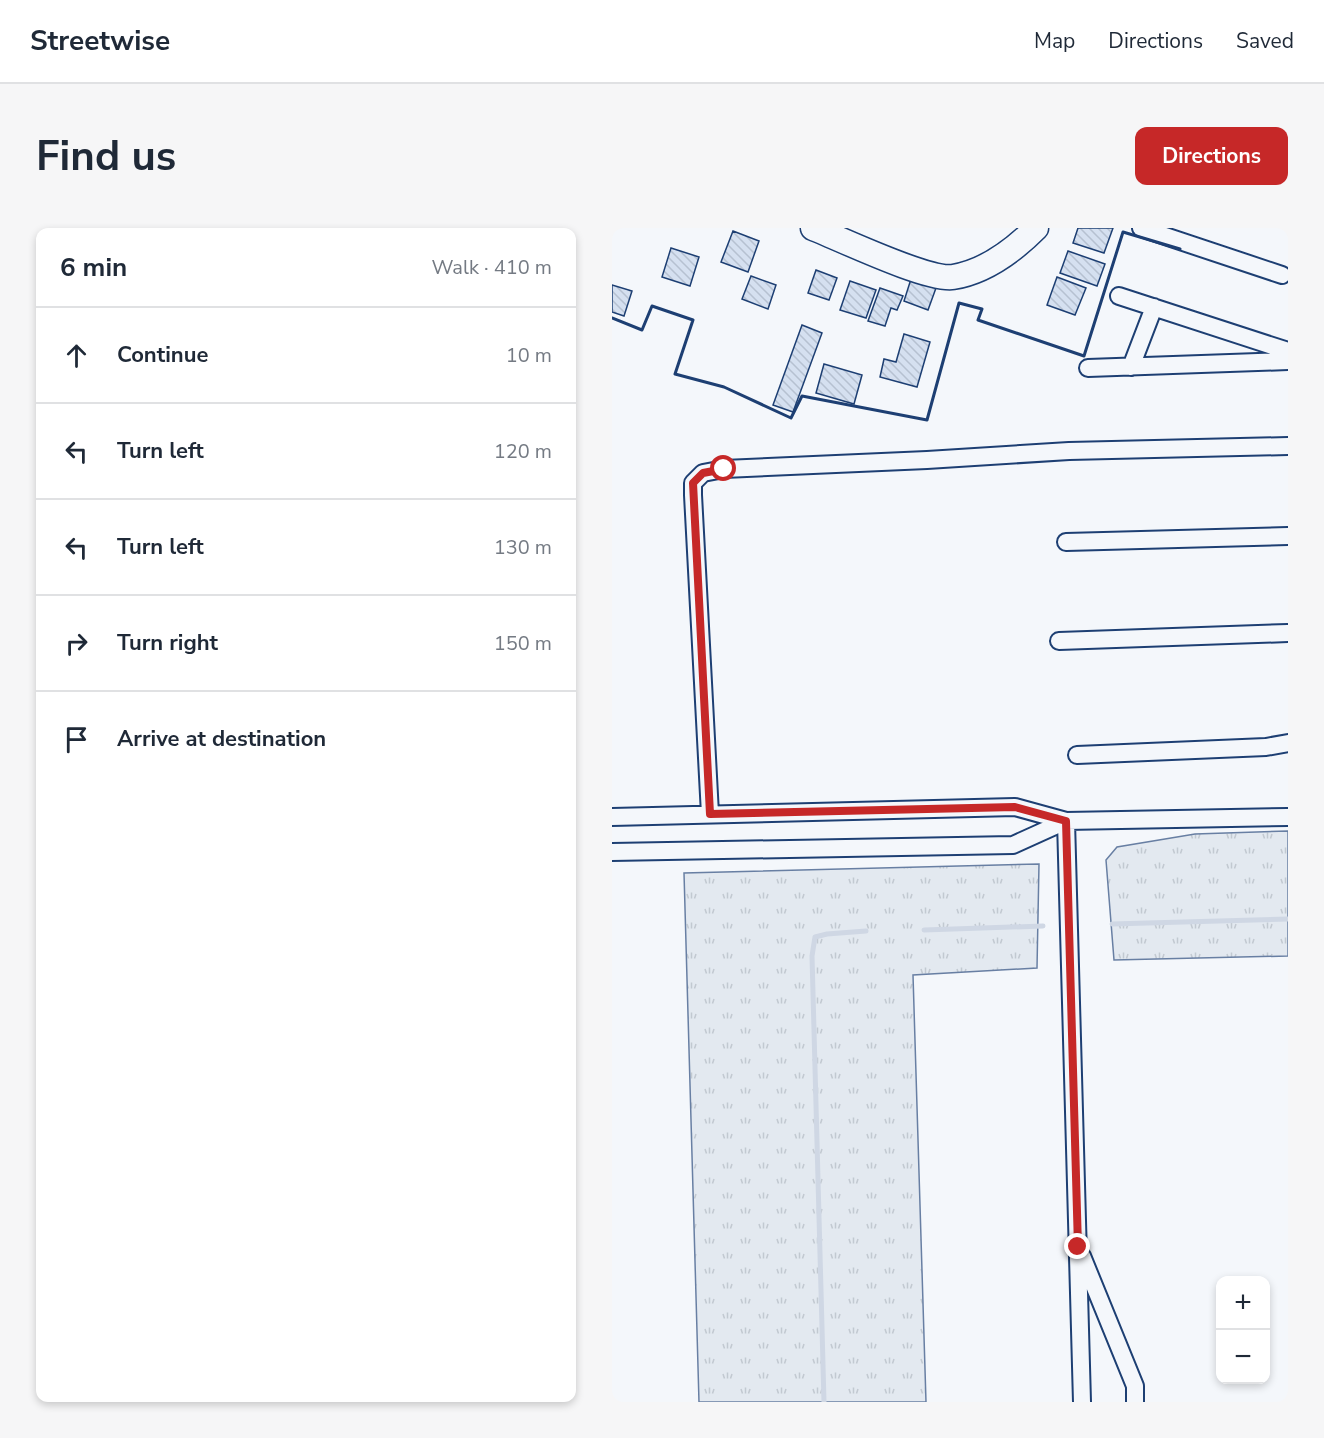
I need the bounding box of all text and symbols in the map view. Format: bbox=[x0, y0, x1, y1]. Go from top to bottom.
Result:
text: Streetwise bbox=[30, 22, 170, 60]
text: Map bbox=[1034, 27, 1075, 55]
text: Directions bbox=[1108, 27, 1203, 55]
text: Saved bbox=[1236, 27, 1294, 55]
button: Directions bbox=[1135, 127, 1288, 185]
text: Find us bbox=[36, 128, 176, 185]
text: 6 min bbox=[60, 250, 127, 285]
text: Walk · 410 m bbox=[432, 254, 552, 281]
icon: ahead bbox=[60, 339, 93, 372]
text: Continue bbox=[117, 340, 208, 370]
text: 10 m bbox=[506, 342, 552, 369]
icon: left bbox=[60, 435, 93, 468]
text: Turn left bbox=[117, 436, 204, 466]
text: 120 m bbox=[494, 438, 552, 465]
route start bbox=[710, 455, 736, 481]
icon: left bbox=[60, 531, 93, 564]
text: Turn left bbox=[117, 532, 204, 562]
text: 130 m bbox=[494, 534, 552, 561]
icon: right bbox=[60, 627, 93, 660]
text: Turn right bbox=[117, 628, 218, 658]
text: 150 m bbox=[494, 630, 552, 657]
icon: arrive bbox=[60, 723, 93, 756]
text: Arrive at destination bbox=[117, 724, 326, 754]
route end bbox=[1064, 1233, 1090, 1259]
map controls bbox=[1216, 1276, 1270, 1384]
button: + bbox=[1216, 1276, 1270, 1330]
button: − bbox=[1216, 1330, 1270, 1384]

